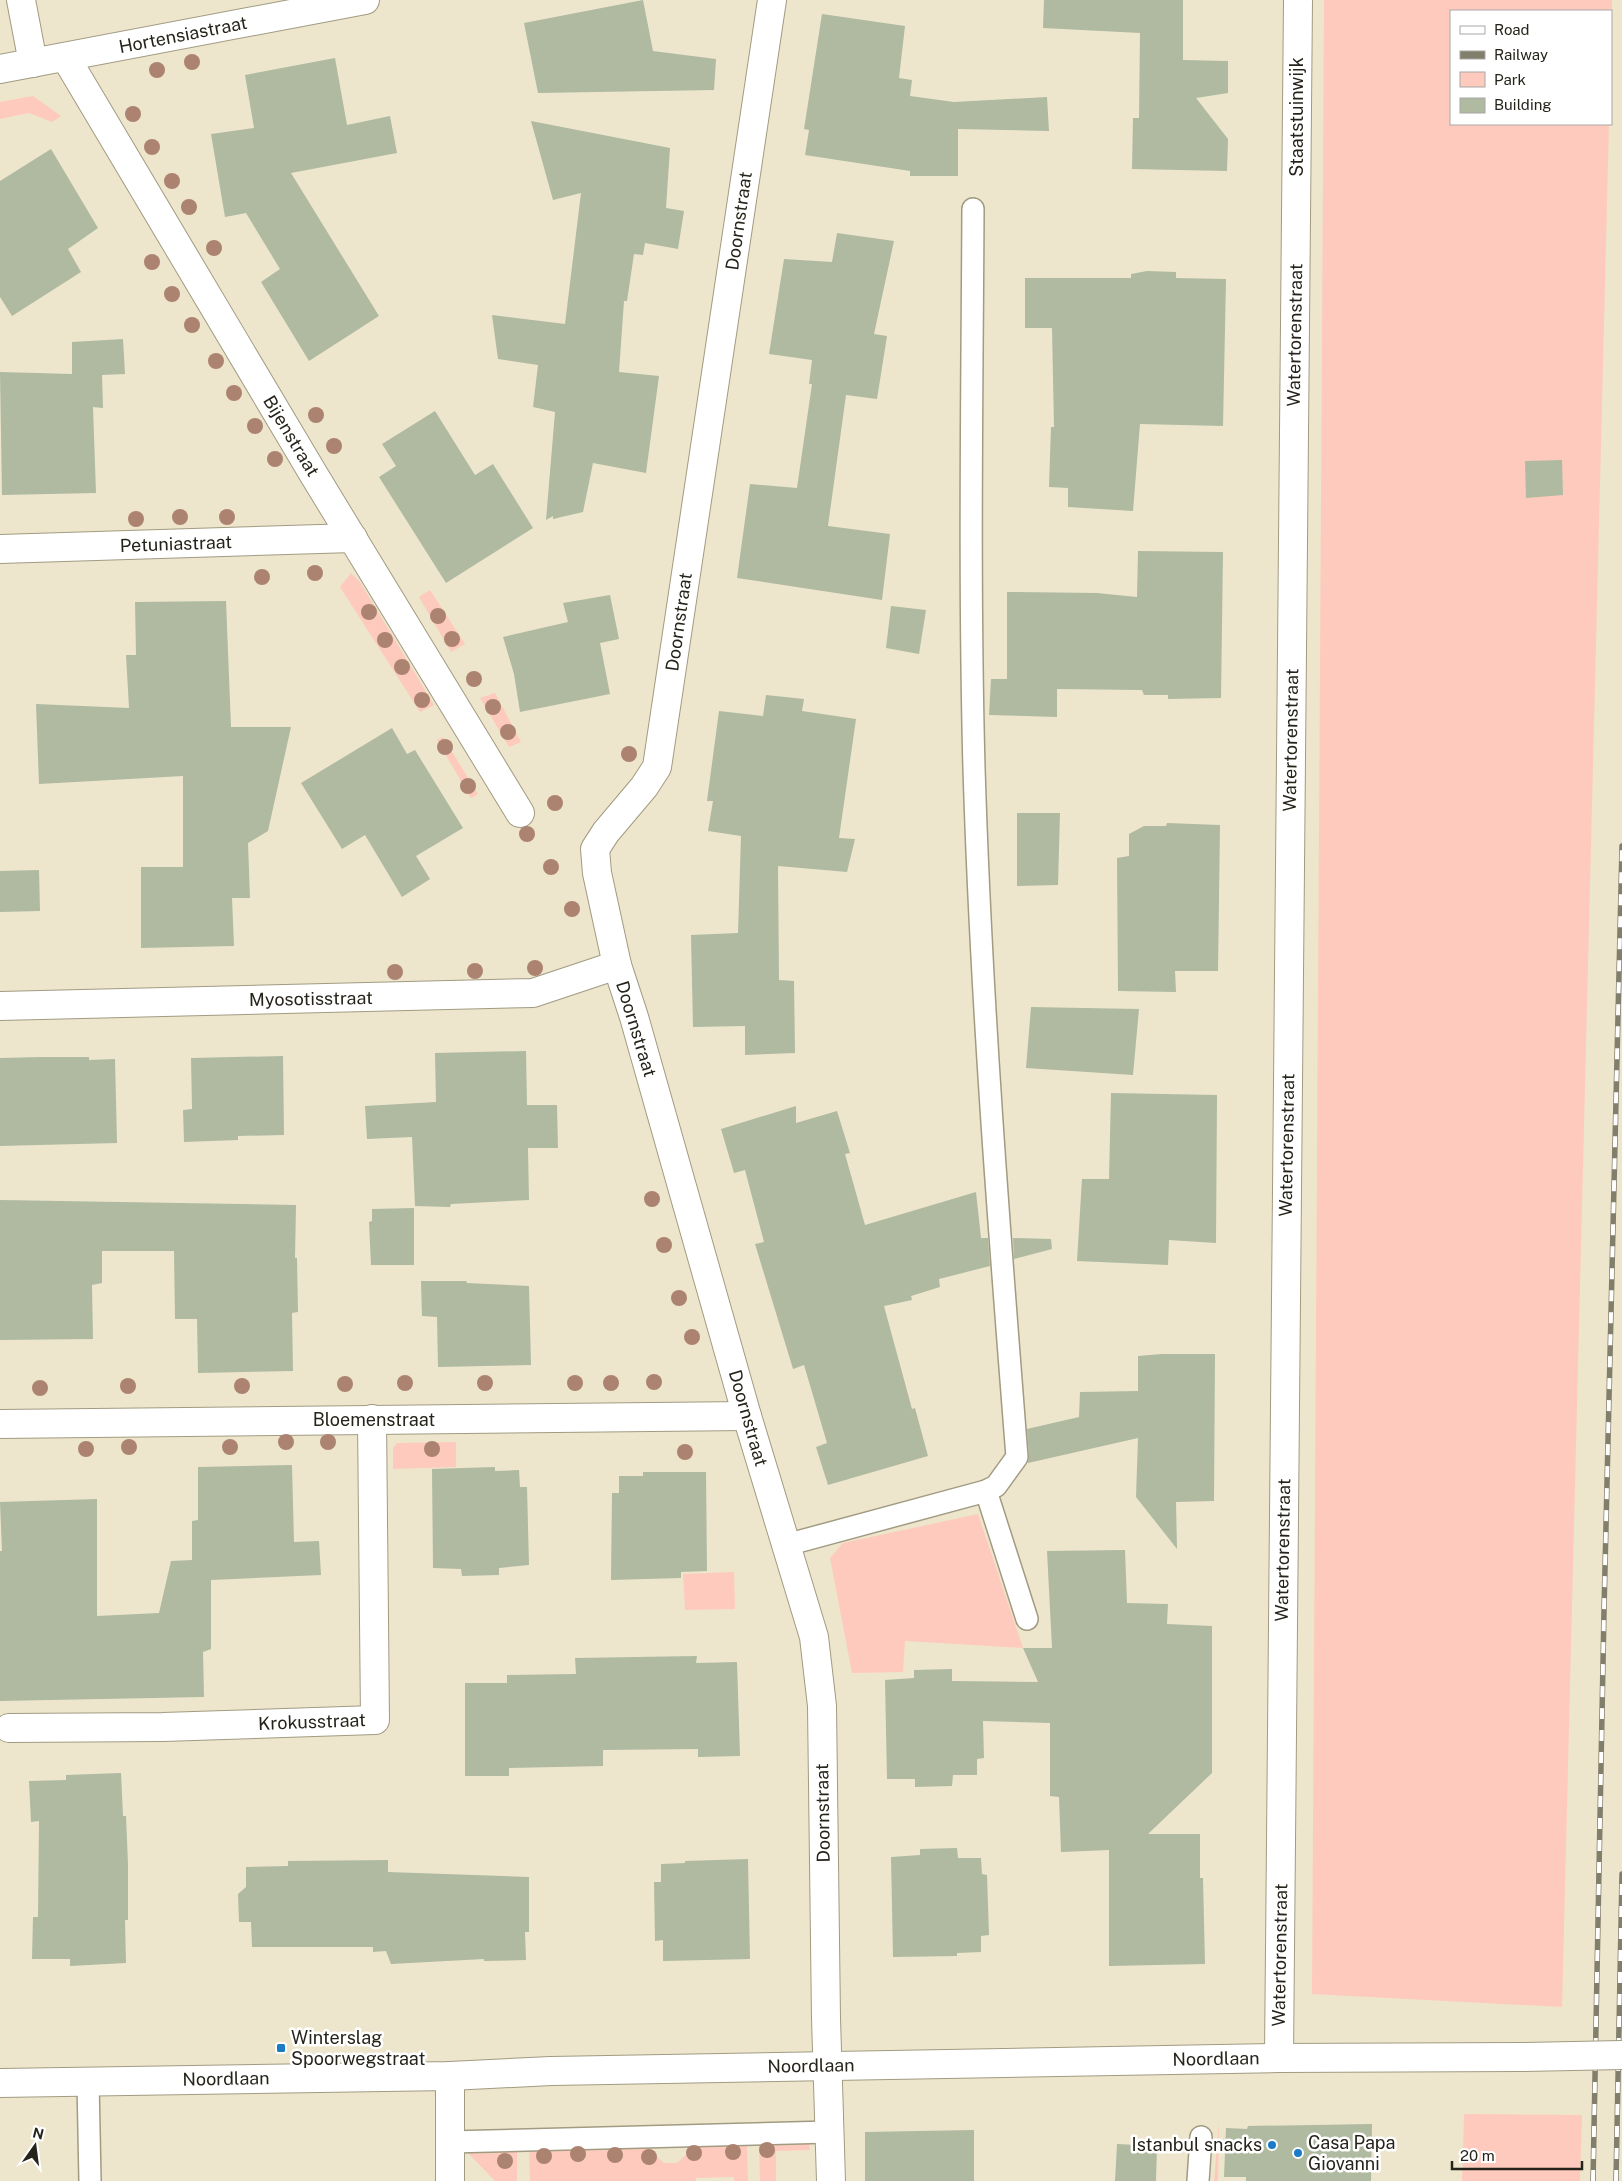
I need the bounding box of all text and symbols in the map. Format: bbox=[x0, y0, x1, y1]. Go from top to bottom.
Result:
legend bbox=[1450, 10, 1612, 125]
street label: Hortensiastraat bbox=[117, 12, 249, 57]
text: Road bbox=[1494, 21, 1530, 38]
text: Railway bbox=[1494, 46, 1548, 63]
street label: Staatstuinwijk bbox=[1286, 57, 1307, 177]
text: Park bbox=[1494, 71, 1526, 88]
text: Building bbox=[1494, 96, 1552, 113]
street label: Doornstraat bbox=[721, 170, 756, 272]
street label: Watertorenstraat bbox=[1283, 263, 1306, 407]
street label: Bijenstraat bbox=[259, 391, 324, 480]
street label: Petuniastraat bbox=[119, 531, 233, 556]
street label: Doornstraat bbox=[661, 571, 696, 673]
street label: Watertorenstraat bbox=[1279, 668, 1302, 812]
street label: Doornstraat bbox=[612, 978, 661, 1079]
street label: Myosotisstraat bbox=[249, 987, 373, 1010]
street label: Watertorenstraat bbox=[1275, 1073, 1298, 1217]
street label: Doornstraat bbox=[725, 1367, 772, 1468]
street label: Bloemenstraat bbox=[313, 1409, 435, 1430]
street label: Watertorenstraat bbox=[1271, 1478, 1294, 1622]
street label: Krokusstraat bbox=[258, 1709, 366, 1734]
street label: Doornstraat bbox=[811, 1763, 834, 1863]
street label: Watertorenstraat bbox=[1268, 1883, 1291, 2027]
place label: Winterslag Spoorwegstraat bbox=[291, 2027, 425, 2069]
marker: Winterslag Spoorwegstraat bbox=[275, 2042, 287, 2054]
street label: Noordlaan bbox=[1172, 2047, 1260, 2070]
street label: Noordlaan bbox=[767, 2054, 855, 2077]
street label: Noordlaan bbox=[182, 2067, 270, 2090]
north arrow bbox=[10, 2121, 60, 2171]
text: N bbox=[31, 2124, 45, 2142]
place label: Casa Papa Giovanni bbox=[1308, 2132, 1395, 2174]
place label: Istanbul snacks bbox=[1132, 2134, 1262, 2155]
scale bar bbox=[1452, 2138, 1582, 2170]
marker: Istanbul snacks bbox=[1266, 2139, 1278, 2151]
marker: Casa Papa Giovanni bbox=[1292, 2147, 1304, 2159]
text: 20 m bbox=[1460, 2147, 1495, 2164]

